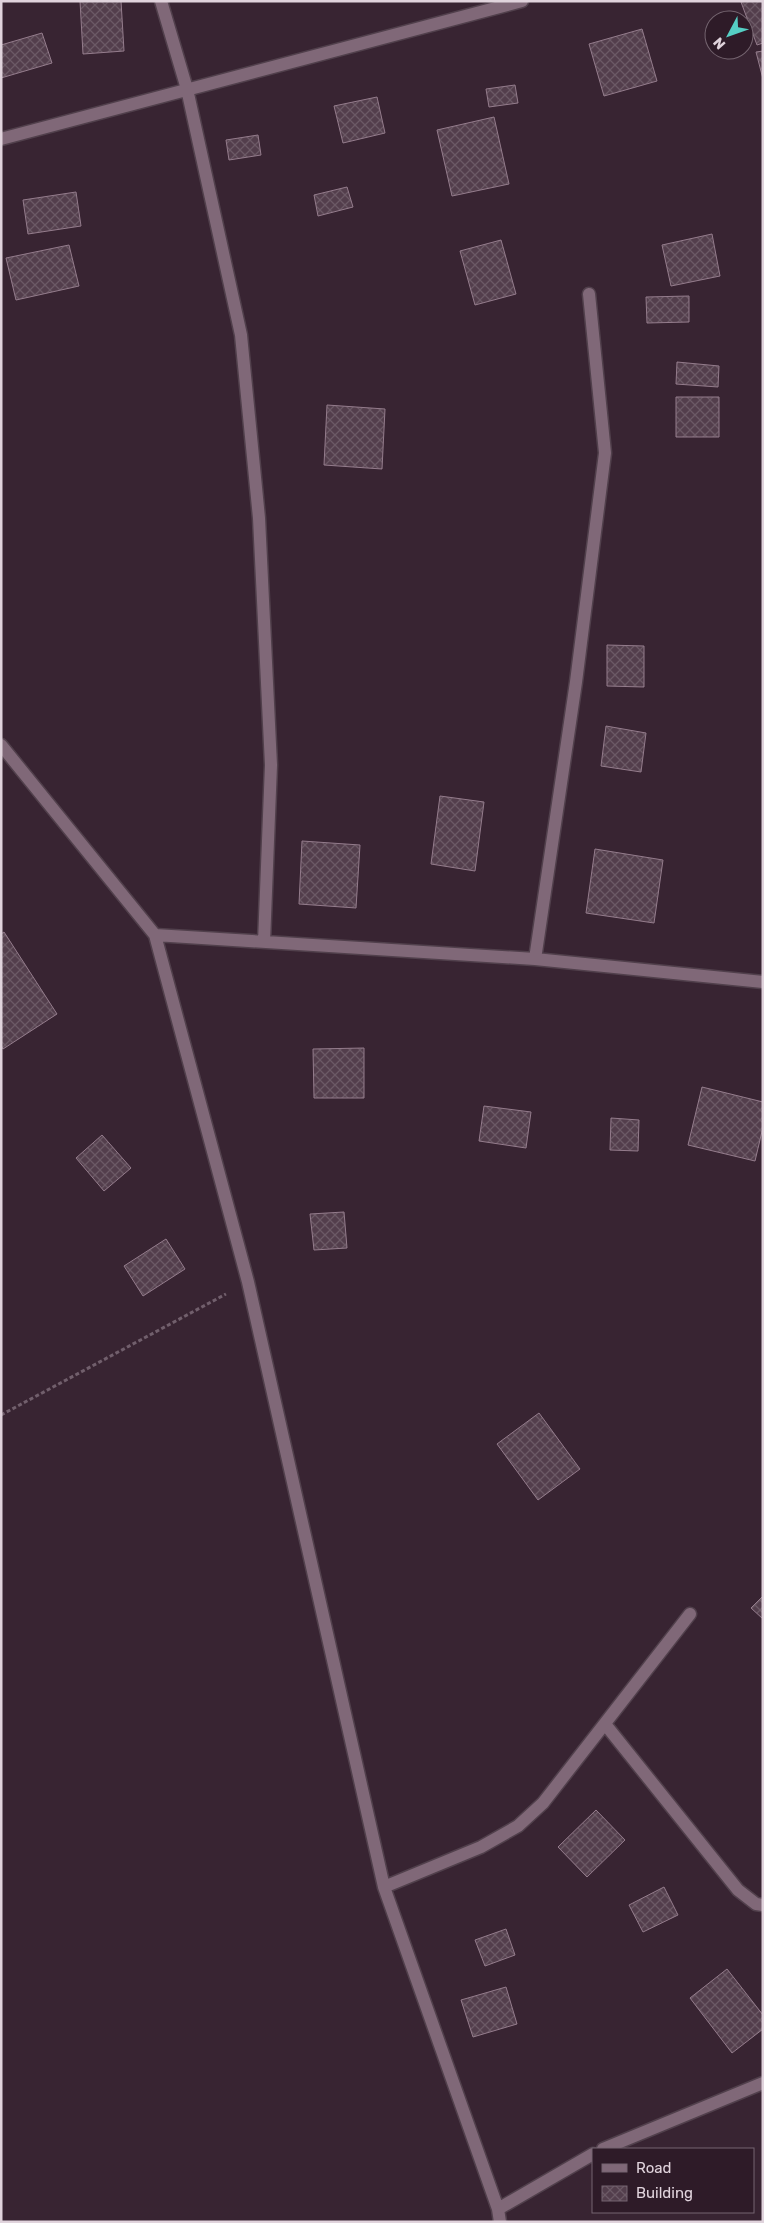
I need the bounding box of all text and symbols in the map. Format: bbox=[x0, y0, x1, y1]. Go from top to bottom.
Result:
north arrow bbox=[704, 10, 754, 60]
text: N bbox=[710, 34, 729, 53]
legend bbox=[592, 2148, 754, 2213]
text: Road bbox=[636, 2159, 672, 2177]
text: Building bbox=[636, 2184, 693, 2202]

